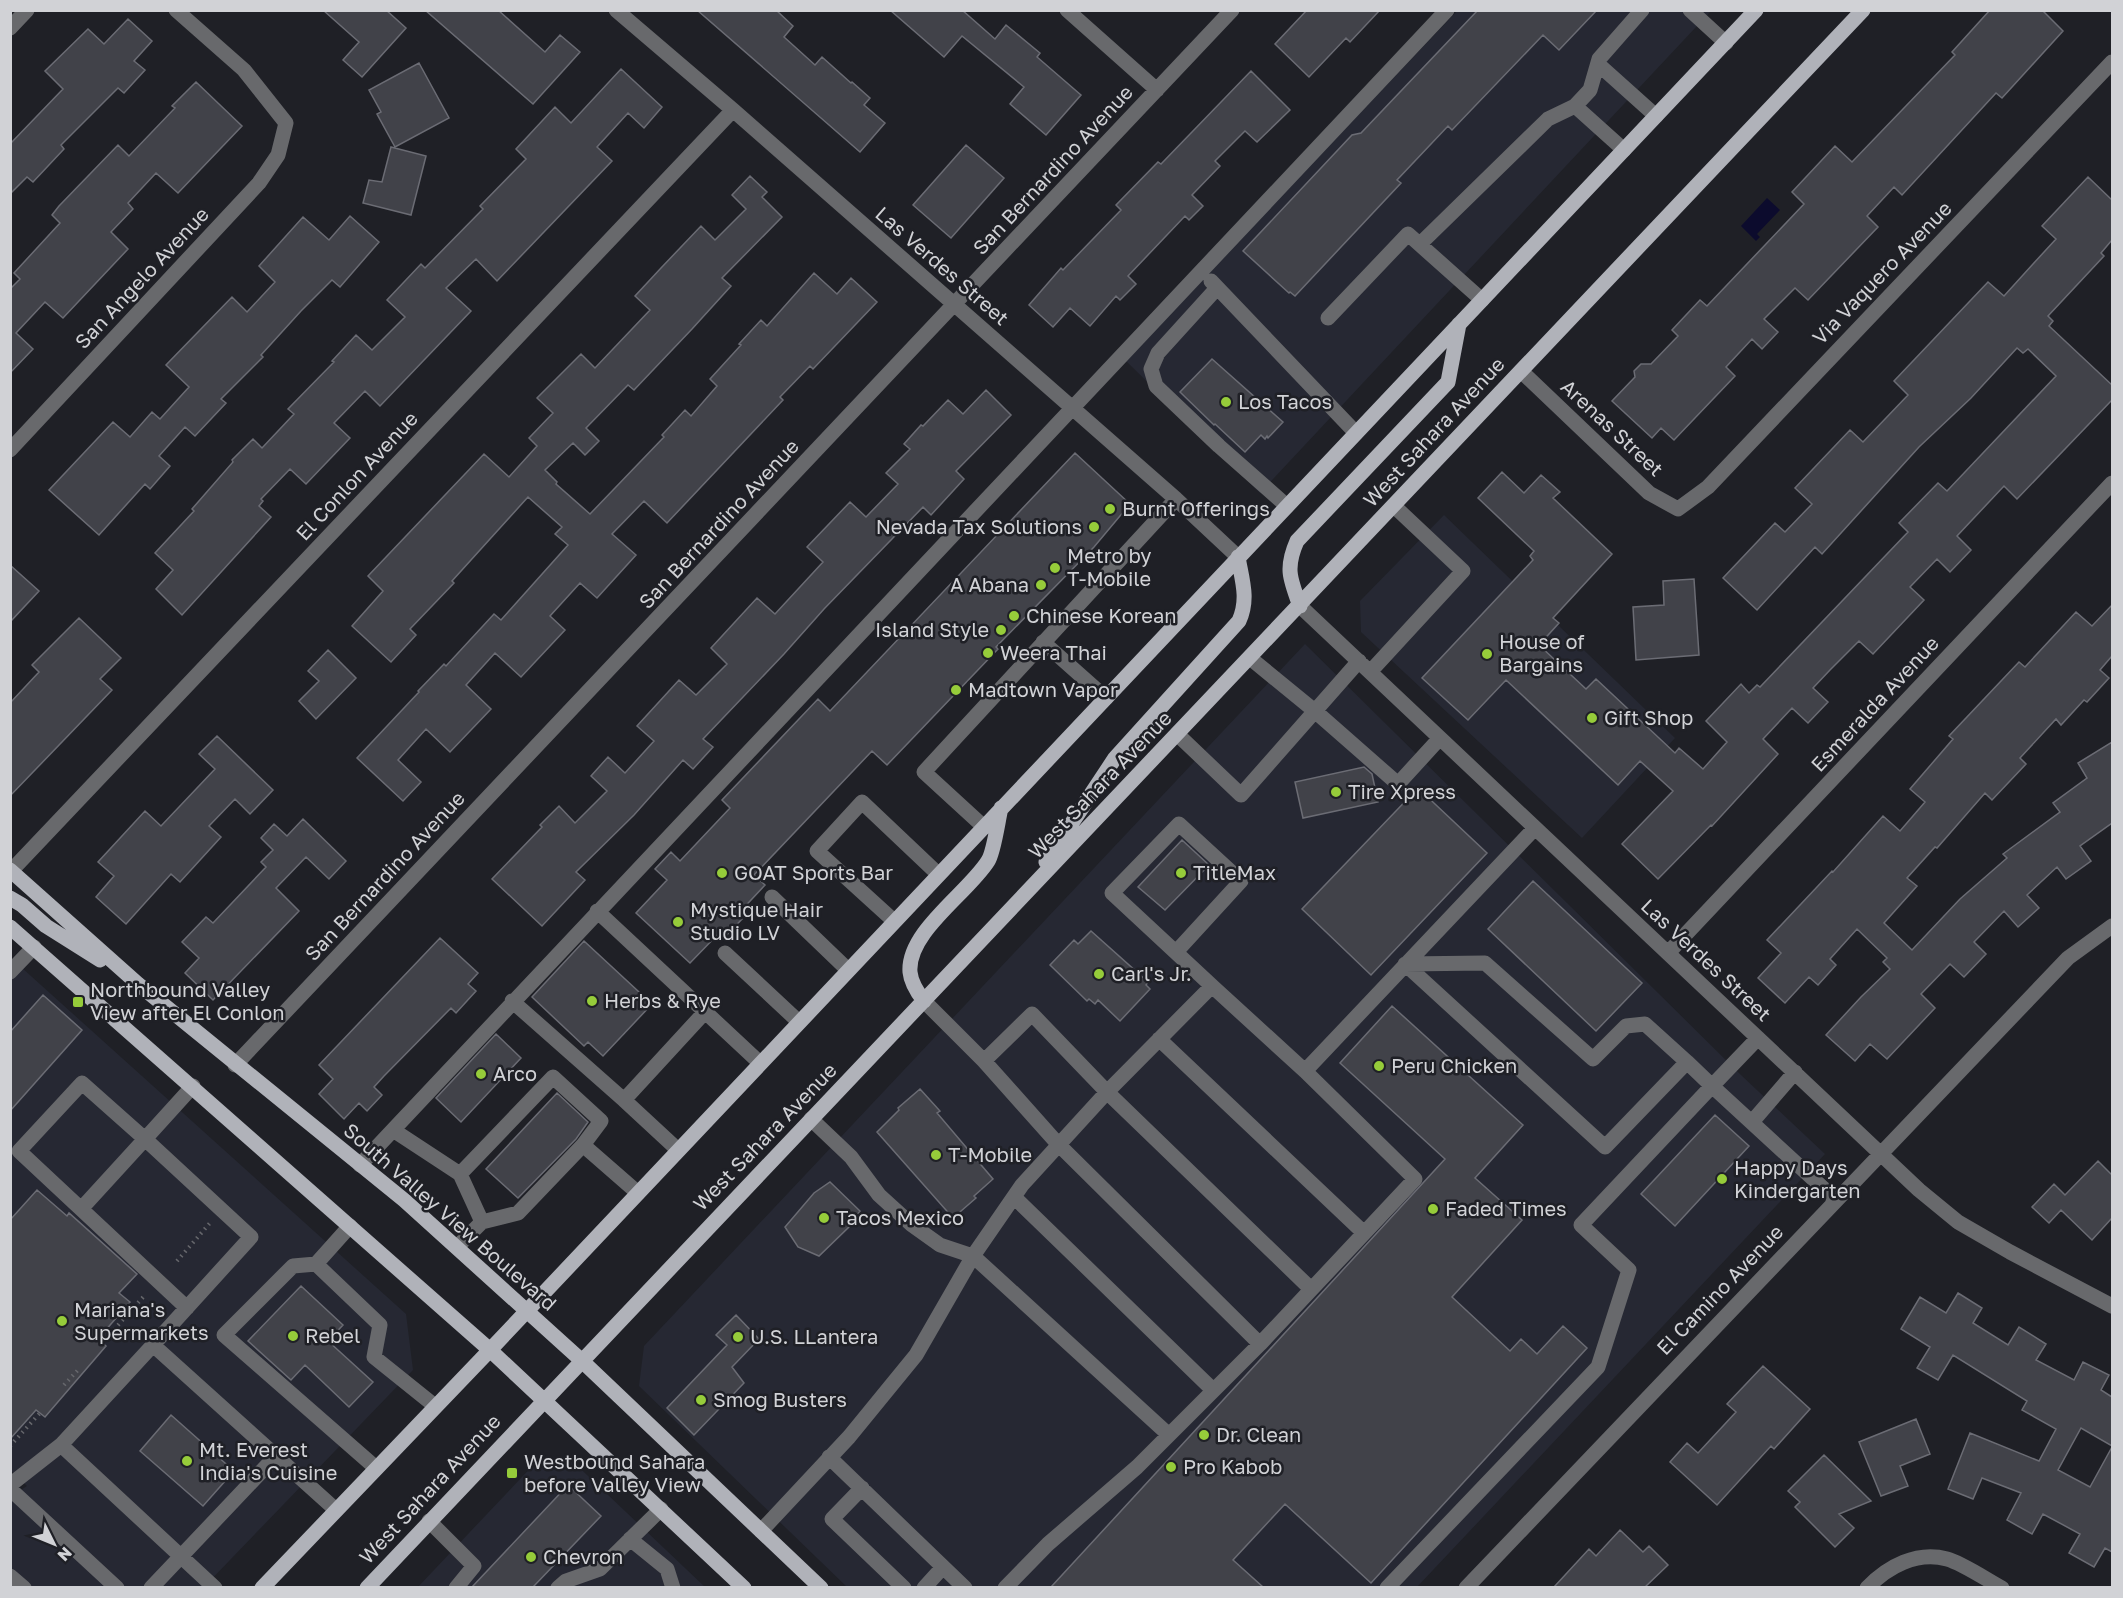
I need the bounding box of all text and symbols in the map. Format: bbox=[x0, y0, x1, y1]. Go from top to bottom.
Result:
street label: San Bernardino Avenue bbox=[967, 80, 1137, 259]
street label: Via Vaquero Avenue bbox=[1807, 196, 1956, 349]
street label: Las Verdes Street bbox=[871, 201, 1014, 330]
street label: San Angelo Avenue bbox=[69, 202, 213, 353]
street label: West Sahara Avenue bbox=[1358, 352, 1509, 511]
street label: Arenas Street bbox=[1557, 374, 1669, 481]
place label: Los Tacos bbox=[1238, 389, 1332, 413]
marker: Los Tacos bbox=[1219, 395, 1233, 409]
street label: El Conlon Avenue bbox=[290, 406, 422, 545]
street label: San Bernardino Avenue bbox=[633, 434, 803, 613]
place label: Burnt Offerings bbox=[1122, 496, 1270, 520]
marker: Burnt Offerings bbox=[1103, 502, 1117, 516]
place label: Nevada Tax Solutions bbox=[876, 514, 1082, 538]
marker: Nevada Tax Solutions bbox=[1087, 520, 1101, 534]
place label: Metro by T-Mobile bbox=[1067, 543, 1152, 590]
marker: Metro by T-Mobile bbox=[1048, 561, 1062, 575]
place label: A Abana bbox=[950, 572, 1029, 596]
marker: A Abana bbox=[1034, 578, 1048, 592]
place label: Chinese Korean bbox=[1026, 603, 1177, 627]
marker: Chinese Korean bbox=[1007, 609, 1021, 623]
place label: Island Style bbox=[875, 617, 989, 641]
marker: Island Style bbox=[994, 623, 1008, 637]
place label: House of Bargains bbox=[1499, 629, 1585, 676]
street label: Esmeralda Avenue bbox=[1805, 631, 1943, 776]
place label: Weera Thai bbox=[1000, 640, 1107, 664]
marker: Weera Thai bbox=[981, 646, 995, 660]
marker: House of Bargains bbox=[1480, 647, 1494, 661]
place label: Madtown Vapor bbox=[968, 677, 1118, 701]
marker: Madtown Vapor bbox=[949, 683, 963, 697]
place label: Gift Shop bbox=[1604, 705, 1693, 729]
street label: West Sahara Avenue bbox=[1023, 706, 1176, 863]
marker: Gift Shop bbox=[1585, 711, 1599, 725]
place label: Tire Xpress bbox=[1348, 779, 1456, 803]
marker: Tire Xpress bbox=[1329, 785, 1343, 799]
street label: San Bernardino Avenue bbox=[299, 786, 469, 965]
place label: GOAT Sports Bar bbox=[734, 860, 893, 884]
place label: TitleMax bbox=[1193, 860, 1276, 884]
marker: GOAT Sports Bar bbox=[715, 866, 729, 880]
marker: TitleMax bbox=[1174, 866, 1188, 880]
street label: Las Verdes Street bbox=[1637, 893, 1777, 1026]
place label: Mystique Hair Studio LV bbox=[690, 897, 823, 944]
marker: Mystique Hair Studio LV bbox=[671, 915, 685, 929]
place label: Carl's Jr. bbox=[1111, 961, 1192, 985]
marker: Carl's Jr. bbox=[1092, 967, 1106, 981]
place label: Northbound Valley View after El Conlon bbox=[90, 977, 285, 1024]
place label: Herbs & Rye bbox=[604, 988, 721, 1012]
marker: Herbs & Rye bbox=[585, 994, 599, 1008]
marker: Northbound Valley View after El Conlon bbox=[71, 995, 85, 1009]
place label: Peru Chicken bbox=[1391, 1053, 1517, 1077]
street label: West Sahara Avenue bbox=[688, 1058, 841, 1215]
marker: Peru Chicken bbox=[1372, 1059, 1386, 1073]
place label: Arco bbox=[493, 1061, 537, 1085]
marker: Arco bbox=[474, 1067, 488, 1081]
street label: South Valley View Boulevard bbox=[339, 1117, 562, 1315]
place label: T-Mobile bbox=[948, 1142, 1032, 1166]
marker: T-Mobile bbox=[929, 1148, 943, 1162]
place label: Happy Days Kindergarten bbox=[1734, 1155, 1861, 1202]
marker: Happy Days Kindergarten bbox=[1715, 1172, 1729, 1186]
place label: Faded Times bbox=[1445, 1196, 1567, 1220]
marker: Faded Times bbox=[1426, 1202, 1440, 1216]
place label: Tacos Mexico bbox=[836, 1205, 964, 1229]
marker: Tacos Mexico bbox=[817, 1211, 831, 1225]
street label: El Camino Avenue bbox=[1651, 1219, 1787, 1359]
place label: Mariana's Supermarkets bbox=[74, 1297, 209, 1344]
marker: Mariana's Supermarkets bbox=[55, 1314, 69, 1328]
place label: Rebel bbox=[305, 1323, 360, 1347]
place label: U.S. LLantera bbox=[750, 1324, 878, 1348]
marker: Rebel bbox=[286, 1329, 300, 1343]
marker: U.S. LLantera bbox=[731, 1330, 745, 1344]
place label: Smog Busters bbox=[713, 1387, 847, 1411]
marker: Smog Busters bbox=[694, 1393, 708, 1407]
street label: West Sahara Avenue bbox=[354, 1409, 505, 1568]
place label: Dr. Clean bbox=[1216, 1422, 1301, 1446]
marker: Dr. Clean bbox=[1197, 1428, 1211, 1442]
place label: Mt. Everest India's Cuisine bbox=[199, 1437, 337, 1484]
place label: Westbound Sahara before Valley View bbox=[524, 1449, 705, 1496]
marker: Mt. Everest India's Cuisine bbox=[180, 1454, 194, 1468]
place label: Pro Kabob bbox=[1183, 1454, 1282, 1478]
marker: Pro Kabob bbox=[1164, 1460, 1178, 1474]
marker: Westbound Sahara before Valley View bbox=[505, 1466, 519, 1480]
north arrow bbox=[24, 1514, 84, 1574]
text: N bbox=[54, 1543, 76, 1566]
place label: Chevron bbox=[543, 1544, 623, 1568]
marker: Chevron bbox=[524, 1550, 538, 1564]

